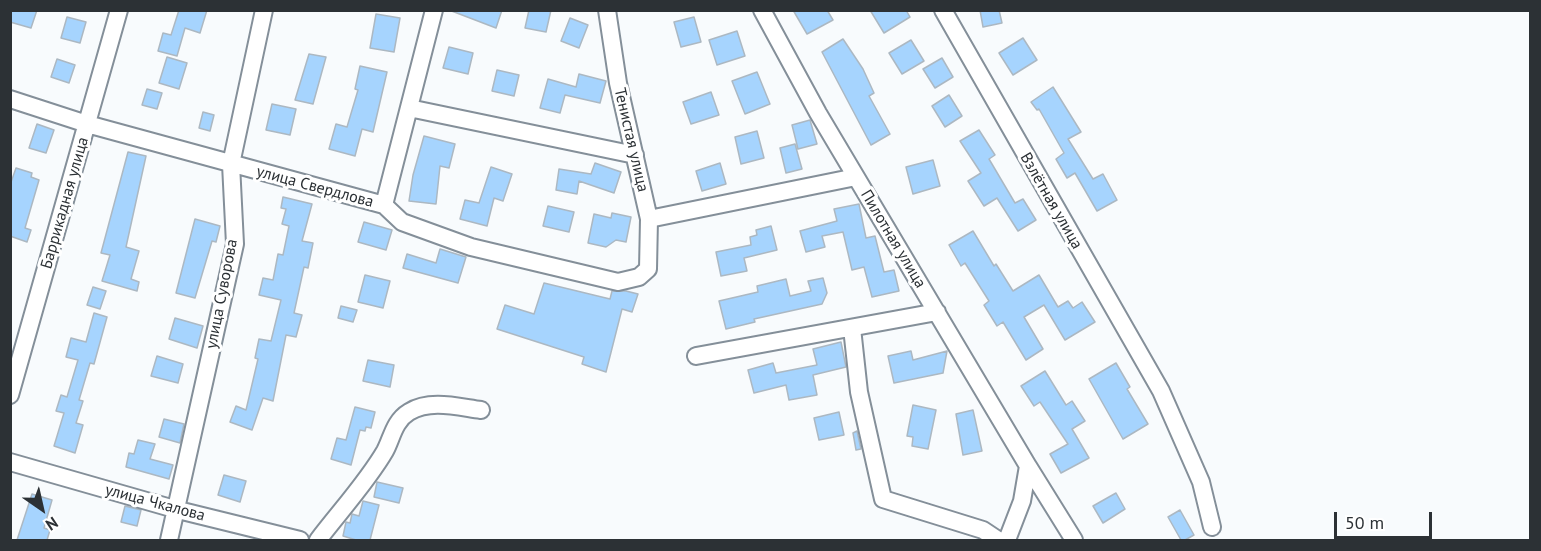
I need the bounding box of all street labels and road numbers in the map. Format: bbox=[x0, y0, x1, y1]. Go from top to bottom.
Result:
street label: Тенистая улица bbox=[610, 86, 652, 194]
street label: Баррикадная улица bbox=[37, 135, 93, 271]
street label: Взлётная улица bbox=[1016, 149, 1086, 253]
street label: улица Свердлова bbox=[254, 162, 376, 212]
street label: Пилотная улица bbox=[856, 186, 930, 292]
street label: улица Суворова bbox=[202, 238, 242, 350]
street label: улица Чкалова bbox=[103, 480, 207, 526]

